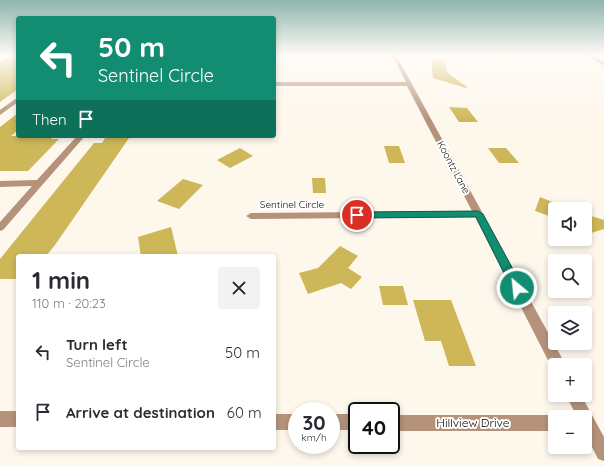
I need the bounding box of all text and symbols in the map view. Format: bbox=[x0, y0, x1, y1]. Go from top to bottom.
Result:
text: 50 m bbox=[98, 29, 165, 64]
icon: left bbox=[32, 32, 84, 84]
text: Sentinel Circle bbox=[98, 64, 214, 87]
icon: arrive bbox=[75, 108, 97, 130]
text: Then bbox=[32, 110, 67, 129]
street label: Koontz Lane bbox=[434, 139, 473, 196]
street label: Sentinel Circle bbox=[260, 198, 325, 211]
pin bbox=[340, 198, 374, 232]
map controls bbox=[548, 202, 592, 454]
button: sound bbox=[548, 202, 592, 246]
icon: arrive bbox=[346, 204, 368, 226]
button: search bbox=[548, 254, 592, 298]
text: 1 min bbox=[32, 265, 90, 295]
button: close bbox=[218, 267, 260, 309]
position arrow bbox=[496, 267, 538, 309]
text: 110 m · 20:23 bbox=[32, 295, 106, 311]
button: layers bbox=[548, 306, 592, 350]
text: Turn left bbox=[66, 335, 128, 354]
icon: left bbox=[32, 341, 54, 363]
text: 50 m bbox=[225, 343, 260, 362]
text: Sentinel Circle bbox=[66, 354, 150, 370]
button: + bbox=[548, 358, 592, 402]
icon: arrive bbox=[32, 401, 54, 423]
speed limit sign: 40 bbox=[348, 402, 400, 454]
text: Arrive at destination bbox=[66, 403, 215, 422]
text: 60 m bbox=[227, 403, 262, 422]
text: 30 bbox=[302, 410, 326, 435]
button: − bbox=[548, 410, 592, 454]
street label: Hillview Drive bbox=[436, 415, 510, 430]
text: km/h bbox=[301, 431, 327, 444]

